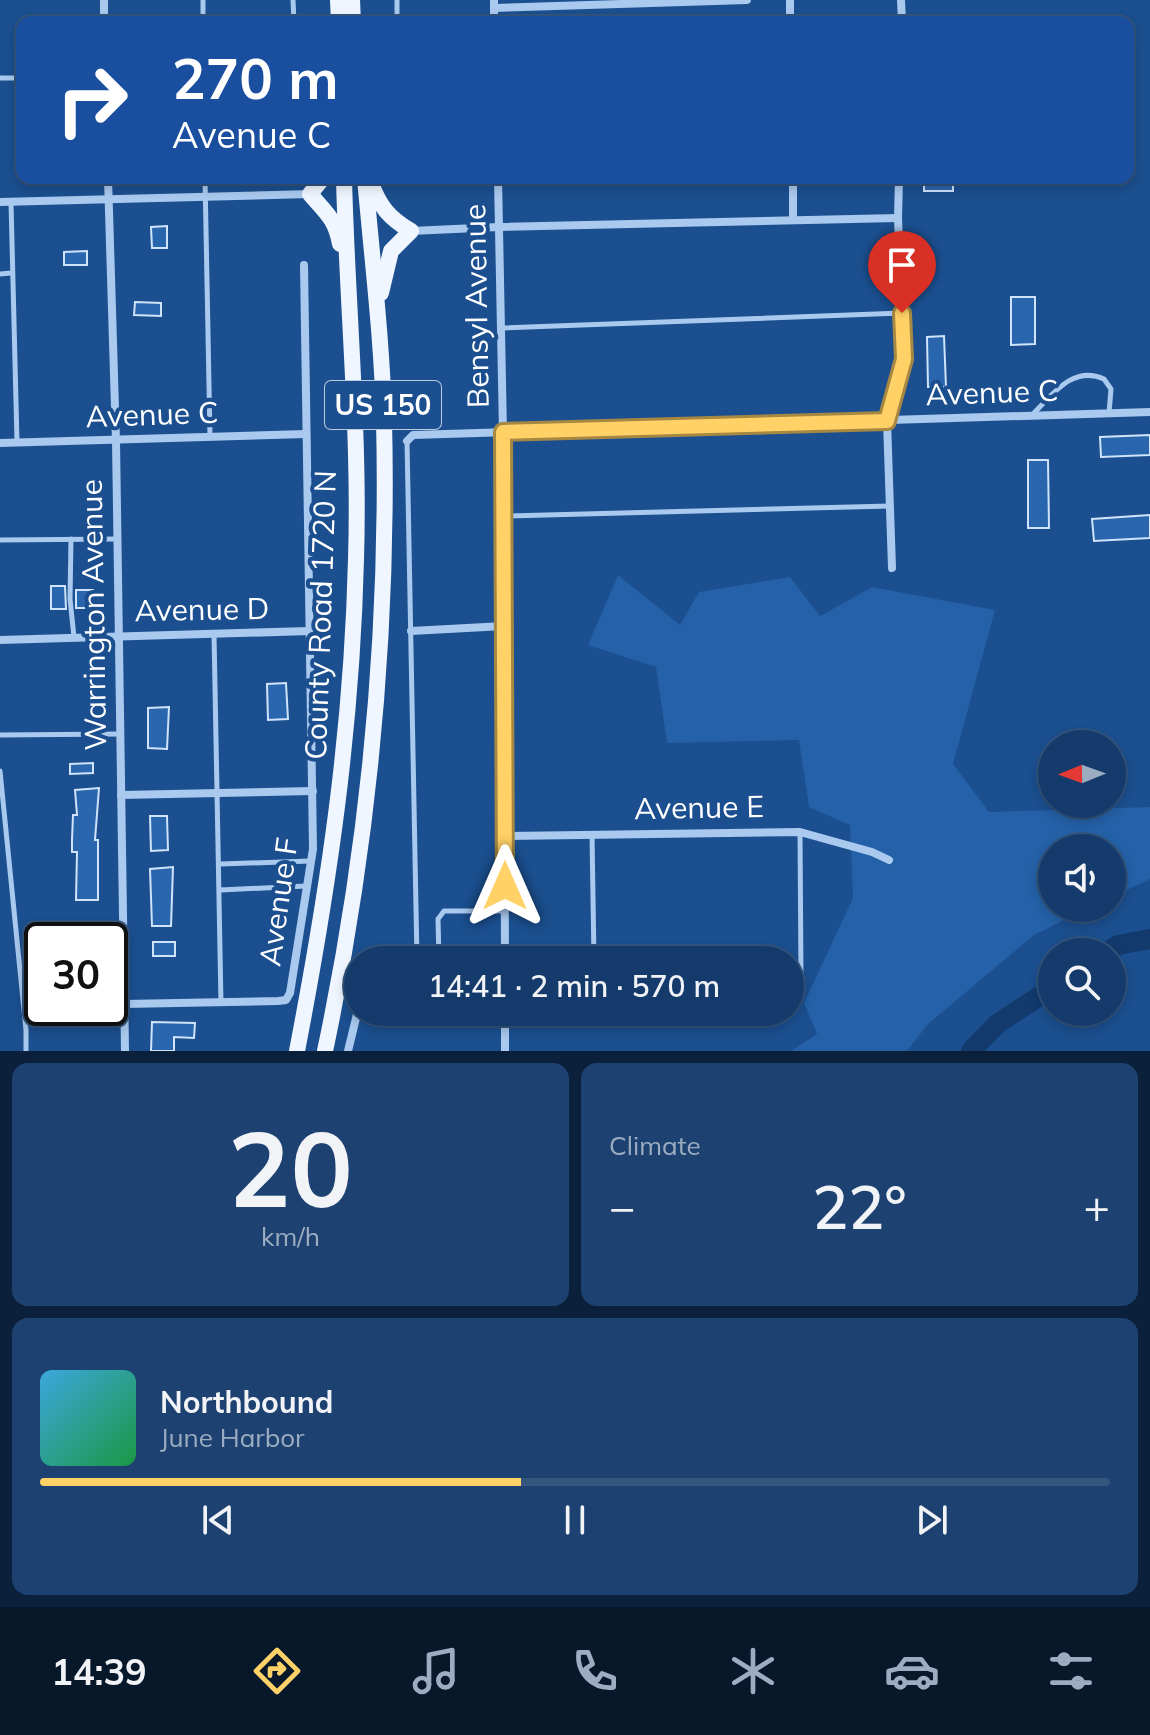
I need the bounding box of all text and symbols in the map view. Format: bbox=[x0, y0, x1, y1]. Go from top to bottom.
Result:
text: 270 m bbox=[172, 43, 339, 113]
icon: right bbox=[40, 48, 144, 152]
text: Avenue C bbox=[172, 112, 331, 157]
street label: Bensyl Avenue bbox=[455, 204, 497, 408]
pin bbox=[868, 231, 936, 313]
icon: arrive bbox=[880, 243, 924, 287]
street label: Avenue C bbox=[925, 371, 1059, 413]
road number: US 150 bbox=[325, 381, 441, 429]
street label: Avenue C bbox=[85, 393, 219, 435]
street label: County Road 1720 N bbox=[296, 470, 344, 760]
street label: Warrington Avenue bbox=[72, 479, 114, 751]
street label: Avenue D bbox=[134, 589, 270, 629]
north arrow bbox=[1038, 730, 1126, 818]
map controls bbox=[1038, 730, 1126, 1026]
street label: Avenue E bbox=[634, 787, 764, 827]
button: sound bbox=[1038, 834, 1126, 922]
street label: Avenue F bbox=[250, 835, 306, 968]
position arrow bbox=[463, 844, 547, 928]
speed limit sign: 30 bbox=[24, 922, 128, 1026]
button: search bbox=[1038, 938, 1126, 1026]
text: 14:41 · 2 min · 570 m bbox=[428, 967, 720, 1005]
text: 20 bbox=[228, 1102, 353, 1233]
text: Climate bbox=[609, 1129, 701, 1162]
text: 22° bbox=[812, 1169, 907, 1244]
text: − bbox=[609, 1179, 635, 1234]
text: + bbox=[1084, 1179, 1110, 1234]
text: km/h bbox=[261, 1220, 320, 1253]
text: Northbound bbox=[160, 1383, 333, 1421]
text: June Harbor bbox=[160, 1421, 305, 1454]
icon: previous bbox=[196, 1498, 240, 1542]
icon: pause bbox=[553, 1498, 597, 1542]
icon: next bbox=[910, 1498, 954, 1542]
icon: directions bbox=[249, 1643, 305, 1699]
icon: music bbox=[408, 1643, 464, 1699]
icon: phone bbox=[567, 1643, 623, 1699]
icon: climate bbox=[725, 1643, 781, 1699]
icon: car bbox=[884, 1643, 940, 1699]
icon: filters bbox=[1043, 1643, 1099, 1699]
text: 14:39 bbox=[51, 1649, 147, 1694]

